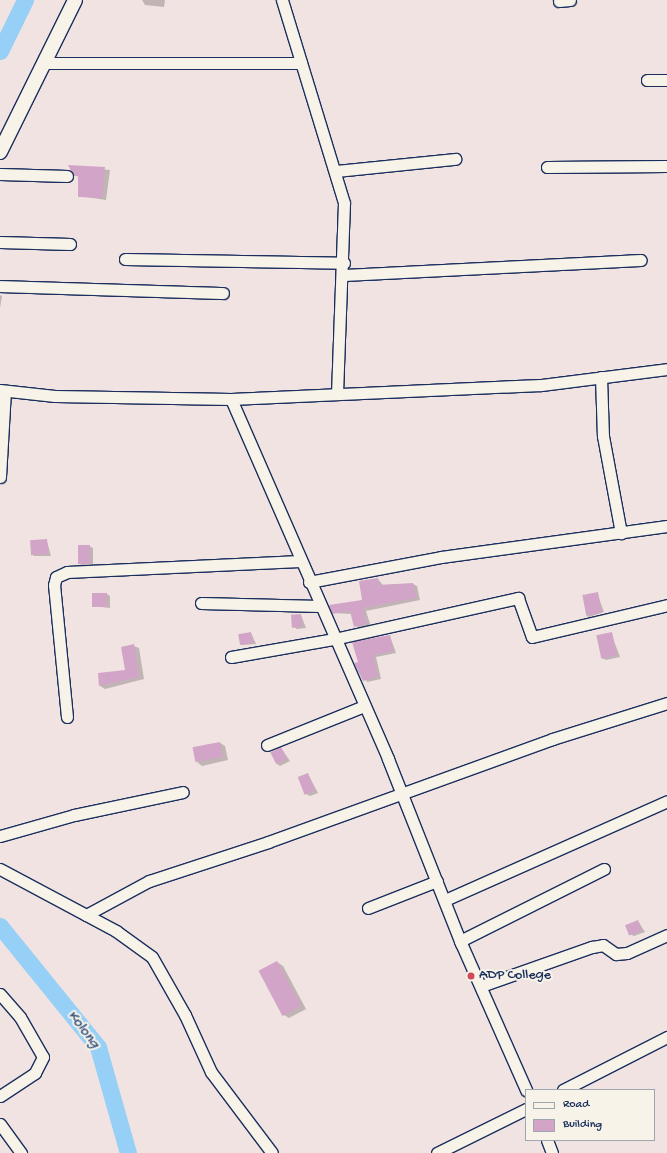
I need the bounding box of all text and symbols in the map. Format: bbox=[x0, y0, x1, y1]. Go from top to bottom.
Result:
place label: ADP College bbox=[479, 968, 551, 984]
marker: ADP College bbox=[466, 971, 476, 981]
water label: Kolong bbox=[63, 1007, 103, 1053]
legend bbox=[525, 1089, 655, 1141]
text: Road bbox=[563, 1098, 589, 1112]
text: Building bbox=[563, 1118, 602, 1132]

